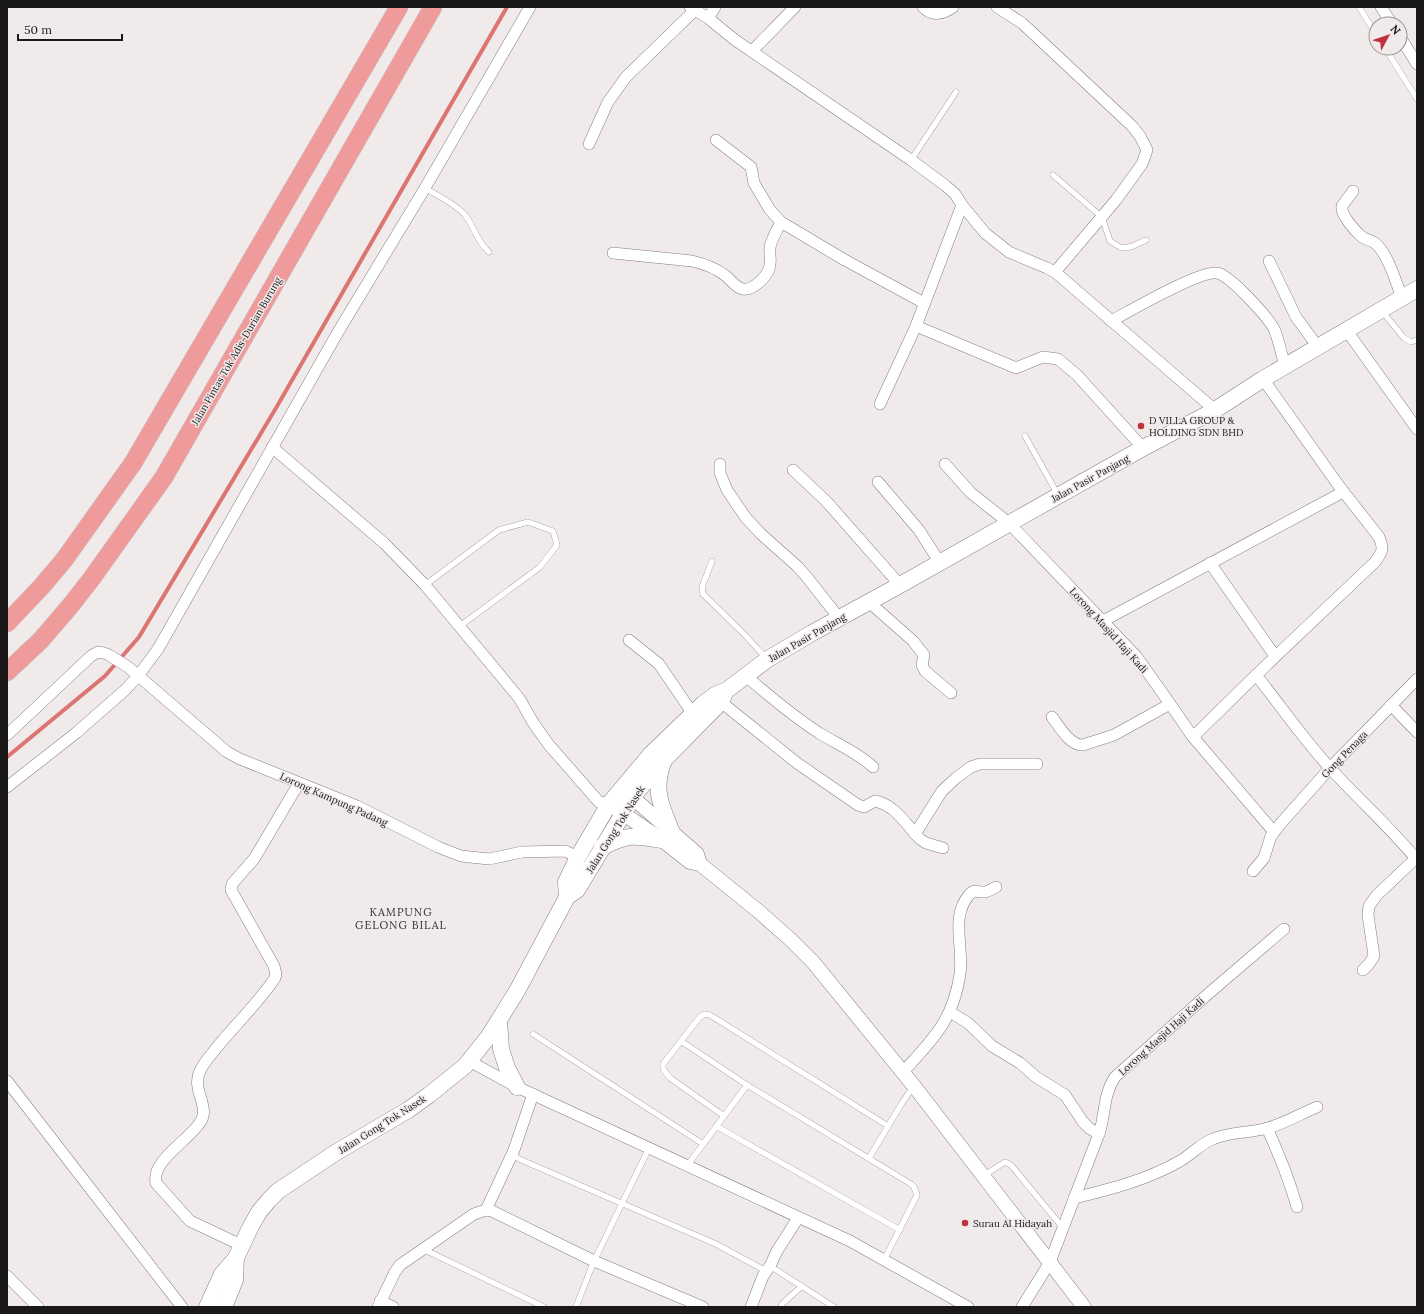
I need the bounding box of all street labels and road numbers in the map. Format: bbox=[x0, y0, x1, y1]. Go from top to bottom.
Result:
street label: Jalan Pintas Tok Adis-Durian Burung bbox=[188, 274, 285, 429]
street label: Jalan Pasir Panjang bbox=[1048, 451, 1132, 506]
street label: Lorong Masjid Haji Kadi bbox=[1067, 585, 1151, 676]
street label: Jalan Pasir Panjang bbox=[765, 610, 849, 665]
street label: Gong Penaga bbox=[1318, 728, 1370, 781]
street label: Lorong Kampung Padang bbox=[278, 770, 390, 829]
street label: Jalan Gong Tok Nasek bbox=[583, 782, 648, 876]
street label: Lorong Masjid Haji Kadi bbox=[1116, 994, 1207, 1078]
street label: Jalan Gong Tok Nasek bbox=[335, 1092, 429, 1157]

